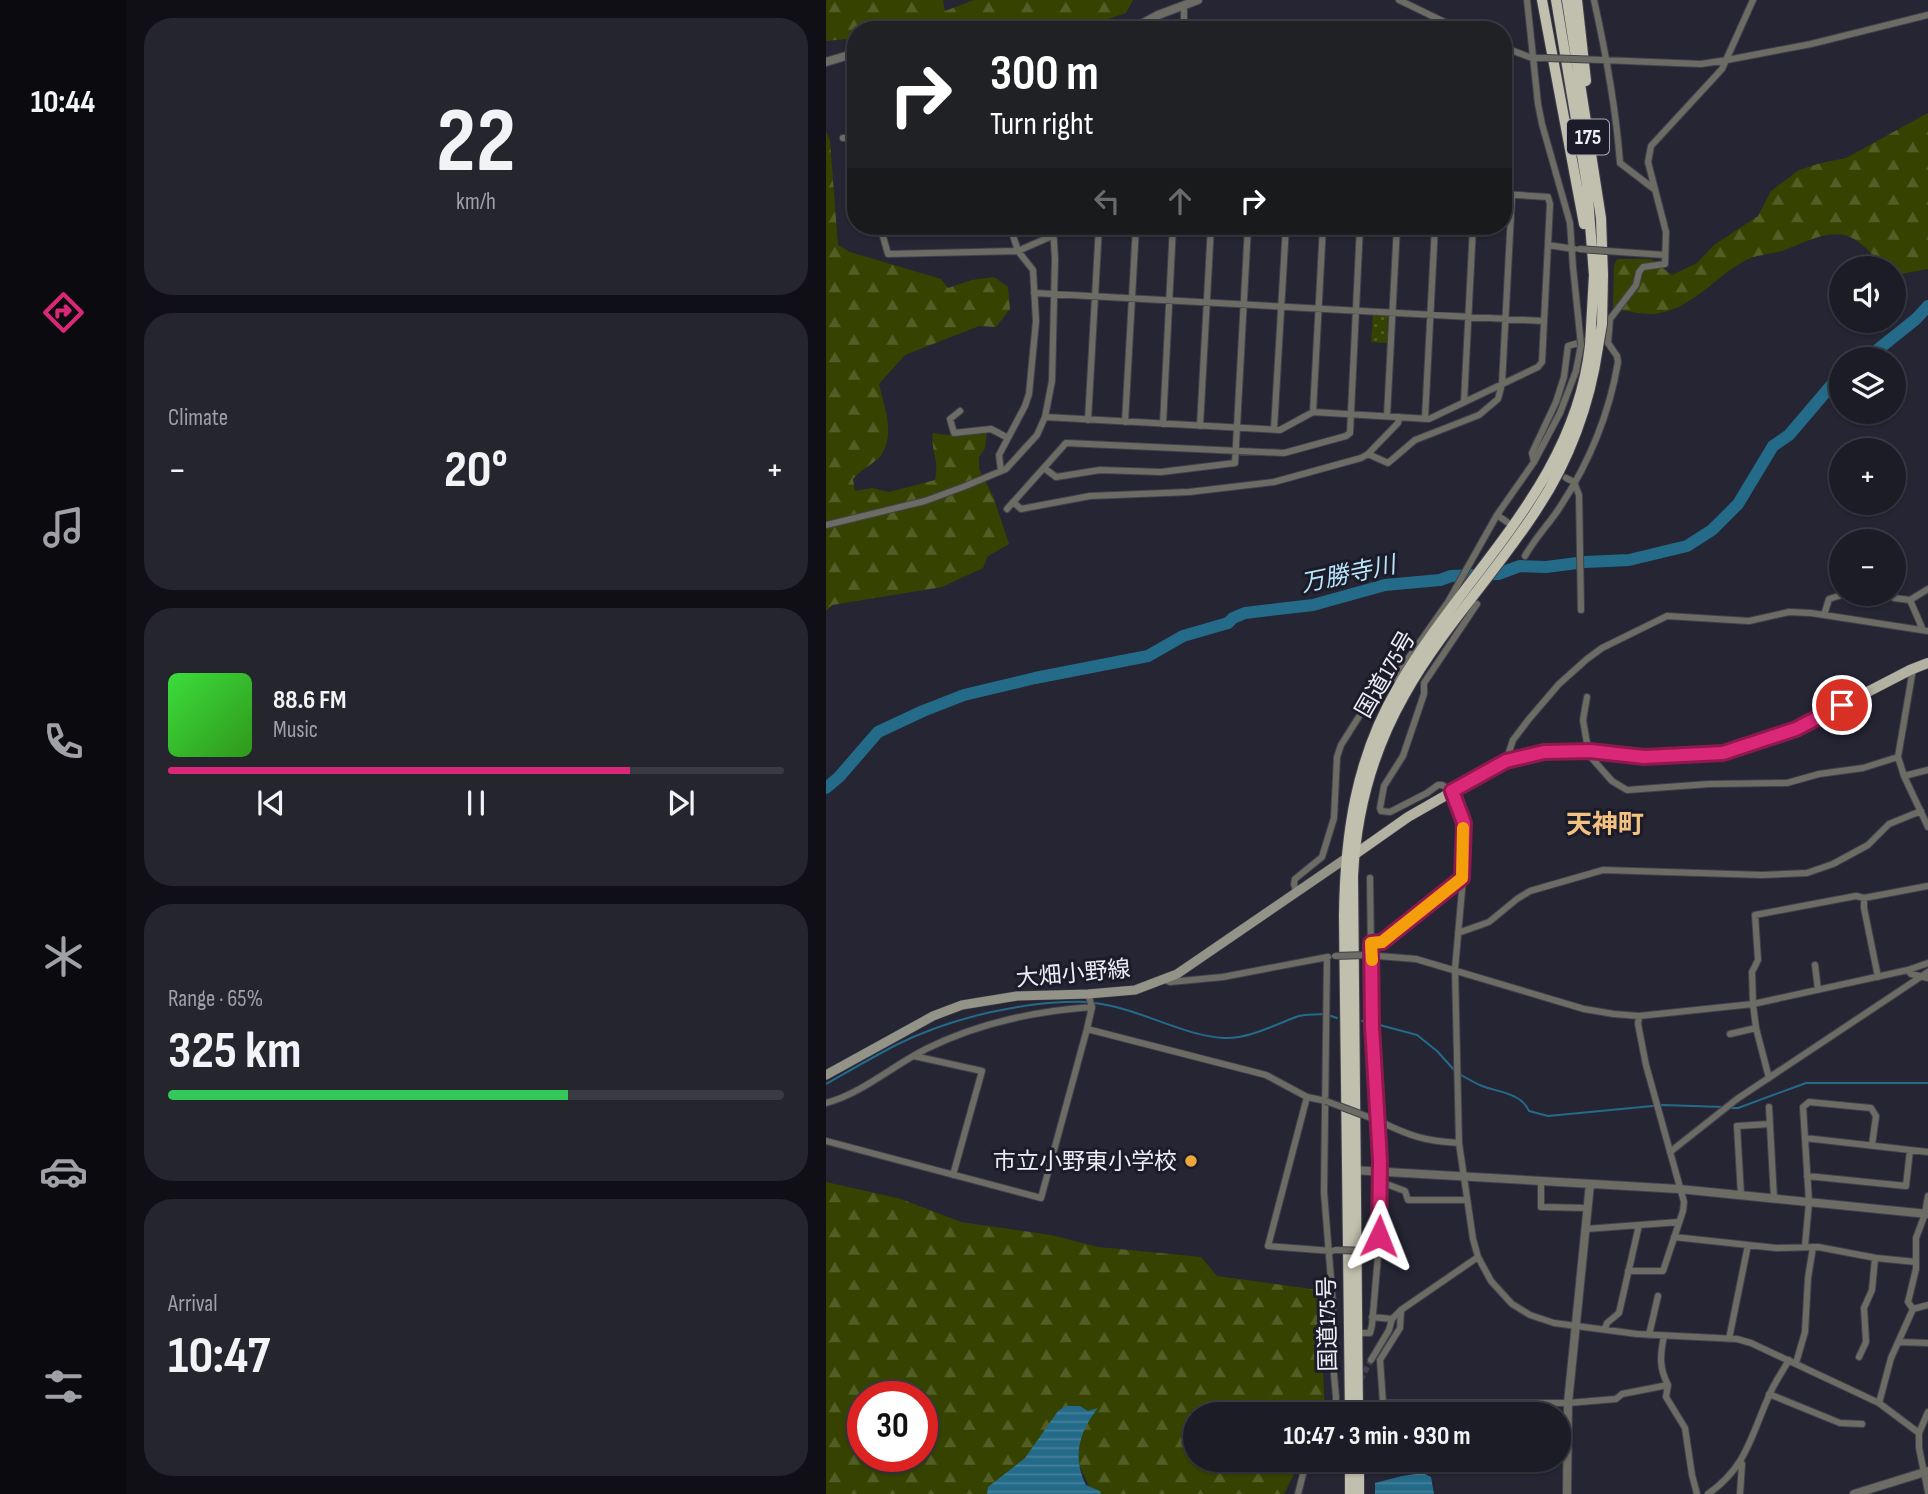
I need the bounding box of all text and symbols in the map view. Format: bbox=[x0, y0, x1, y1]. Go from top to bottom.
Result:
text: 300 m bbox=[990, 45, 1099, 104]
icon: right bbox=[875, 49, 966, 140]
text: 10:44 bbox=[31, 83, 95, 122]
text: 22 bbox=[436, 88, 516, 197]
text: Turn right bbox=[990, 105, 1094, 144]
road number: 175 bbox=[1567, 120, 1609, 154]
icon: left bbox=[1088, 182, 1126, 220]
icon: ahead bbox=[1161, 182, 1199, 220]
icon: right bbox=[1234, 182, 1272, 220]
text: km/h bbox=[456, 188, 496, 216]
map controls bbox=[1829, 256, 1906, 606]
button: sound bbox=[1829, 256, 1906, 333]
icon: directions bbox=[39, 288, 88, 337]
button: layers bbox=[1829, 347, 1906, 424]
text: Climate bbox=[168, 404, 228, 432]
button: + bbox=[1829, 438, 1906, 515]
text: 20° bbox=[444, 439, 508, 502]
text: − bbox=[168, 448, 187, 493]
text: + bbox=[765, 448, 784, 493]
icon: music bbox=[39, 503, 88, 552]
button: − bbox=[1829, 529, 1906, 606]
water label: 万勝寺川 bbox=[1298, 550, 1401, 599]
street label: 国道175号 bbox=[1350, 626, 1422, 723]
pin bbox=[1812, 675, 1872, 735]
text: 88.6 FM bbox=[273, 685, 347, 716]
icon: arrive bbox=[1823, 686, 1861, 724]
text: Music bbox=[273, 716, 318, 744]
icon: phone bbox=[39, 717, 88, 766]
icon: previous bbox=[252, 784, 290, 822]
icon: pause bbox=[457, 784, 495, 822]
icon: next bbox=[662, 784, 700, 822]
district label: 天神町 bbox=[1566, 810, 1644, 841]
icon: climate bbox=[39, 932, 88, 981]
street label: 大畑小野線 bbox=[1015, 955, 1132, 993]
text: Range · 65% bbox=[168, 985, 263, 1013]
text: 325 km bbox=[168, 1020, 301, 1083]
icon: car bbox=[39, 1147, 88, 1196]
place label: 市立小野東小学校 bbox=[993, 1148, 1177, 1176]
marker: 市立小野東小学校 bbox=[1183, 1153, 1199, 1169]
position arrow bbox=[1342, 1199, 1416, 1273]
street label: 国道175号 bbox=[1313, 1276, 1343, 1372]
text: Arrival bbox=[168, 1290, 217, 1318]
text: 10:47 bbox=[168, 1325, 270, 1388]
icon: filters bbox=[39, 1362, 88, 1411]
speed limit sign: 30 bbox=[847, 1381, 938, 1472]
text: 10:47 · 3 min · 930 m bbox=[1283, 1421, 1471, 1452]

